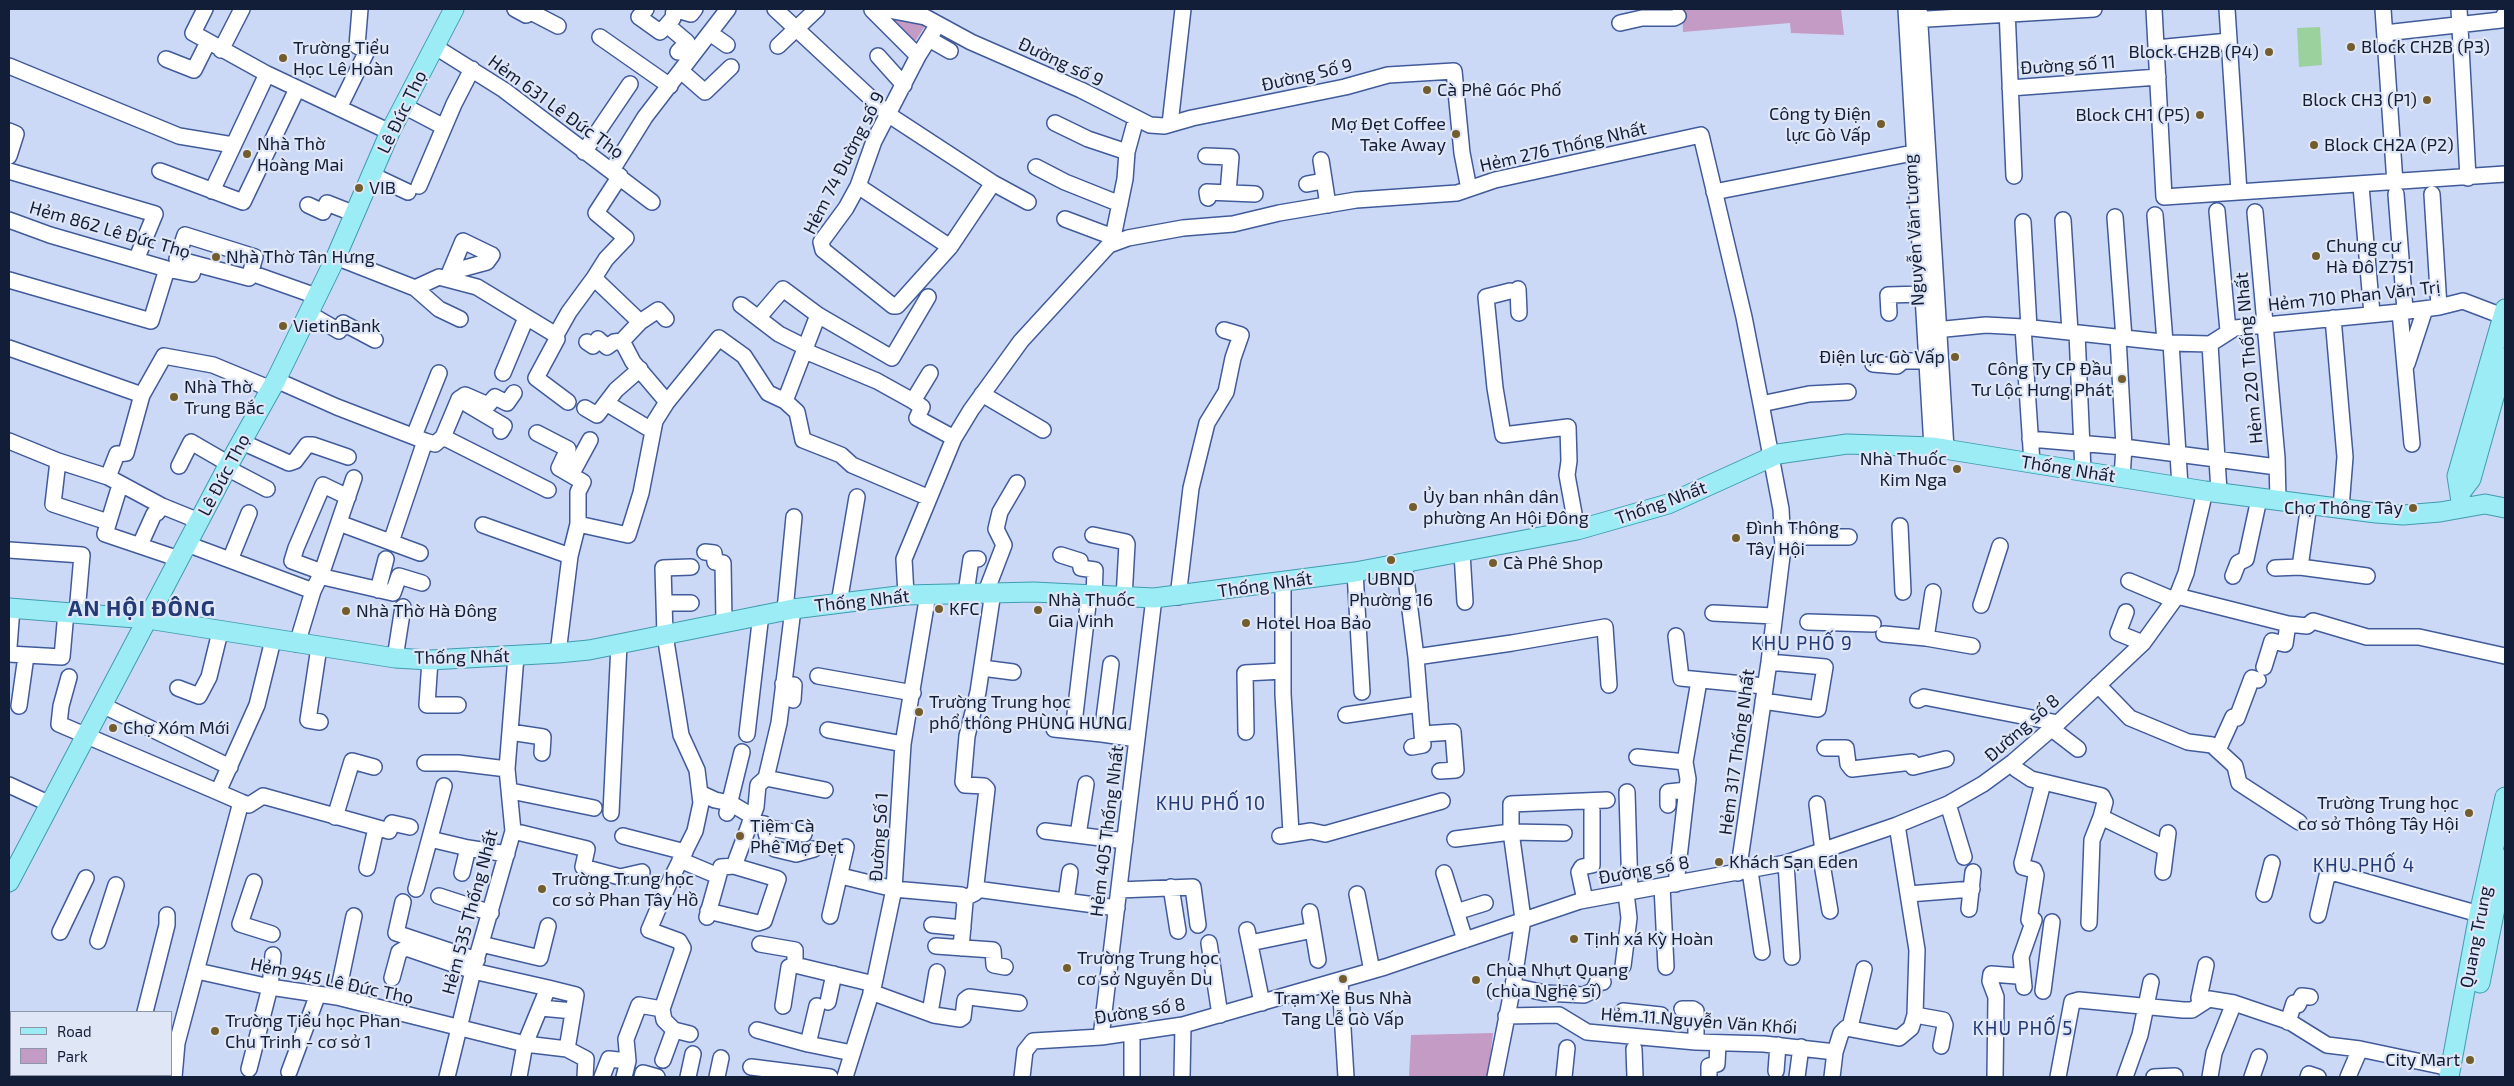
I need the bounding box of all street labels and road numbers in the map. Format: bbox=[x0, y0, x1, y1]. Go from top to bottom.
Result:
street label: Đường số 9 bbox=[1015, 33, 1107, 91]
street label: Hẻm 631 Lê Đức Thọ bbox=[484, 50, 628, 164]
street label: Đường số 11 bbox=[2020, 51, 2116, 79]
street label: Đường Số 9 bbox=[1260, 54, 1354, 96]
street label: Lê Đức Thọ bbox=[373, 67, 431, 157]
street label: Hẻm 74 Đường số 9 bbox=[799, 88, 889, 238]
street label: Hẻm 276 Thống Nhất bbox=[1477, 117, 1649, 177]
street label: Nguyễn Văn Lượng bbox=[1899, 153, 1929, 307]
street label: Hẻm 862 Lê Đức Thọ bbox=[27, 197, 193, 263]
street label: Hẻm 220 Thống Nhất bbox=[2231, 271, 2267, 445]
street label: Hẻm 710 Phan Văn Trị bbox=[2267, 276, 2441, 316]
street label: Lê Đức Thọ bbox=[193, 430, 255, 520]
street label: Thống Nhất bbox=[2019, 451, 2117, 487]
street label: Thống Nhất bbox=[1612, 477, 1710, 529]
street label: Thống Nhất bbox=[1216, 568, 1314, 602]
street label: Thống Nhất bbox=[813, 585, 911, 617]
street label: Thống Nhất bbox=[414, 645, 510, 669]
street label: Hẻm 317 Thống Nhất bbox=[1715, 668, 1759, 836]
street label: Đường số 8 bbox=[1980, 690, 2064, 766]
street label: Hẻm 405 Thống Nhất bbox=[1086, 744, 1128, 918]
street label: Đường Số 1 bbox=[865, 792, 893, 882]
street label: Hẻm 535 Thống Nhất bbox=[438, 827, 502, 997]
street label: Đường số 8 bbox=[1597, 851, 1691, 889]
street label: Quang Trung bbox=[2456, 884, 2496, 990]
street label: Hẻm 945 Lê Đức Thọ bbox=[249, 953, 415, 1009]
street label: Đường số 8 bbox=[1093, 993, 1187, 1029]
street label: Hẻm 11 Nguyễn Văn Khối bbox=[1600, 1003, 1798, 1039]

